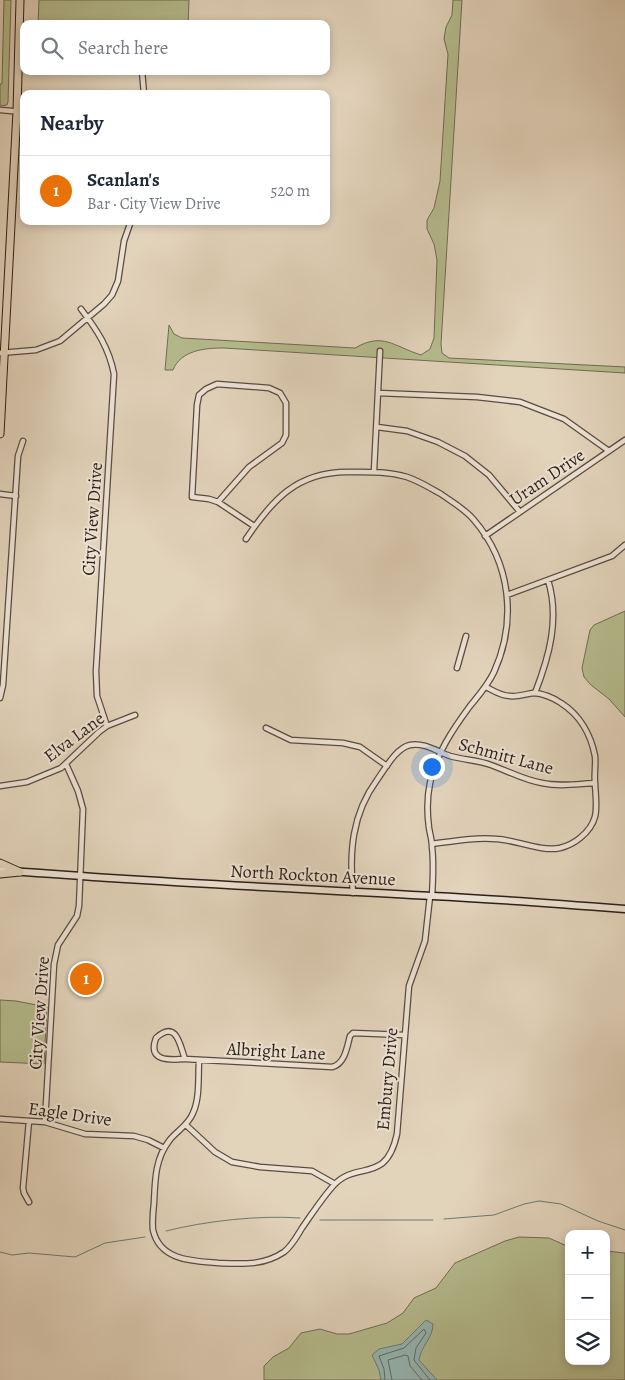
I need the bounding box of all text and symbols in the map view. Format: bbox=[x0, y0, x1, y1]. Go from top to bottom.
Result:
search box bbox=[20, 20, 330, 75]
icon: search bbox=[38, 34, 66, 62]
text: Search here bbox=[78, 35, 168, 61]
text: Nearby bbox=[40, 109, 103, 137]
text: Scanlan's bbox=[87, 167, 160, 193]
text: 1 bbox=[53, 180, 59, 202]
text: 520 m bbox=[271, 180, 310, 202]
text: Bar · City View Drive bbox=[87, 193, 221, 215]
street label: Uram Drive bbox=[505, 443, 589, 511]
street label: City View Drive bbox=[76, 462, 108, 576]
street label: Elva Lane bbox=[39, 706, 109, 768]
street label: Schmitt Lane bbox=[456, 732, 556, 780]
your location bbox=[419, 754, 445, 780]
street label: North Rockton Avenue bbox=[230, 859, 396, 891]
street label: City View Drive bbox=[23, 956, 55, 1070]
pin: 1 bbox=[70, 960, 102, 998]
street label: Embury Drive bbox=[371, 1027, 403, 1131]
street label: Albright Lane bbox=[225, 1036, 326, 1066]
street label: Eagle Drive bbox=[27, 1096, 113, 1132]
map controls bbox=[565, 1230, 610, 1365]
button: + bbox=[565, 1230, 610, 1275]
button: − bbox=[565, 1275, 610, 1320]
button: layers bbox=[565, 1320, 610, 1365]

